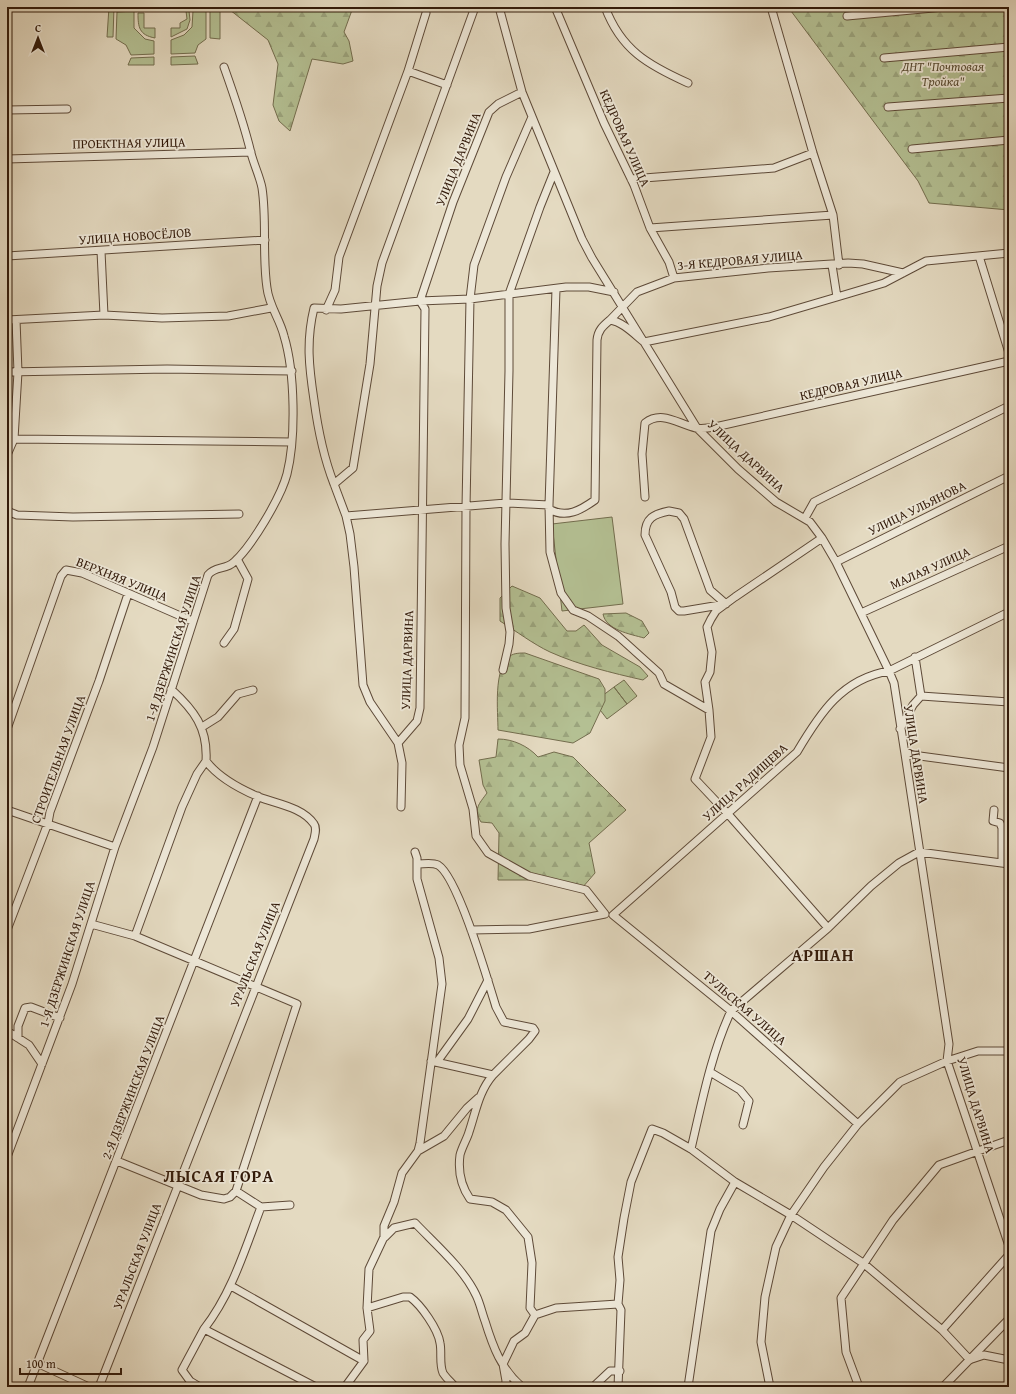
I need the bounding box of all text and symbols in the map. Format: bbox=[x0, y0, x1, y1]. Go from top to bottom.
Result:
north arrow bbox=[18, 18, 58, 58]
text: С bbox=[35, 20, 41, 36]
park label: ДНТ "Почтовая Тройка" bbox=[901, 57, 985, 91]
street label: КЕДРОВАЯ УЛИЦА bbox=[595, 86, 655, 190]
street label: УЛИЦА ДАРВИНА bbox=[430, 109, 486, 209]
street label: ПРОЕКТНАЯ УЛИЦА bbox=[72, 133, 186, 153]
street label: УЛИЦА НОВОСЁЛОВ bbox=[78, 223, 192, 249]
street label: 3-Я КЕДРОВАЯ УЛИЦА bbox=[676, 245, 804, 275]
street label: КЕДРОВАЯ УЛИЦА bbox=[798, 363, 904, 405]
street label: УЛИЦА ДАРВИНА bbox=[703, 415, 789, 497]
street label: УЛИЦА УЛЬЯНОВА bbox=[865, 476, 969, 540]
street label: МАЛАЯ УЛИЦА bbox=[887, 542, 973, 594]
street label: ВЕРХНЯЯ УЛИЦА bbox=[73, 552, 171, 606]
street label: 1-Я ДЗЕРЖИНСКАЯ УЛИЦА bbox=[140, 572, 206, 724]
street label: УЛИЦА ДАРВИНА bbox=[396, 610, 418, 710]
street label: СТРОИТЕЛЬНАЯ УЛИЦА bbox=[26, 692, 90, 826]
street label: УЛИЦА ДАРВИНА bbox=[899, 703, 933, 805]
street label: УЛИЦА РАДИЩЕВА bbox=[698, 738, 792, 825]
street label: 1-Я ДЗЕРЖИНСКАЯ УЛИЦА bbox=[34, 878, 100, 1030]
street label: УРАЛЬСКАЯ УЛИЦА bbox=[225, 898, 285, 1010]
district label: АРШАН bbox=[791, 942, 855, 967]
street label: ТУЛЬСКАЯ УЛИЦА bbox=[699, 966, 791, 1050]
street label: 2-Я ДЗЕРЖИНСКАЯ УЛИЦА bbox=[97, 1012, 169, 1162]
street label: УЛИЦА ДАРВИНА bbox=[952, 1054, 1000, 1156]
district label: ЛЫСАЯ ГОРА bbox=[164, 1163, 274, 1188]
street label: УРАЛЬСКАЯ УЛИЦА bbox=[108, 1200, 166, 1312]
scale bar bbox=[20, 1350, 121, 1376]
text: 100 m bbox=[26, 1355, 56, 1372]

